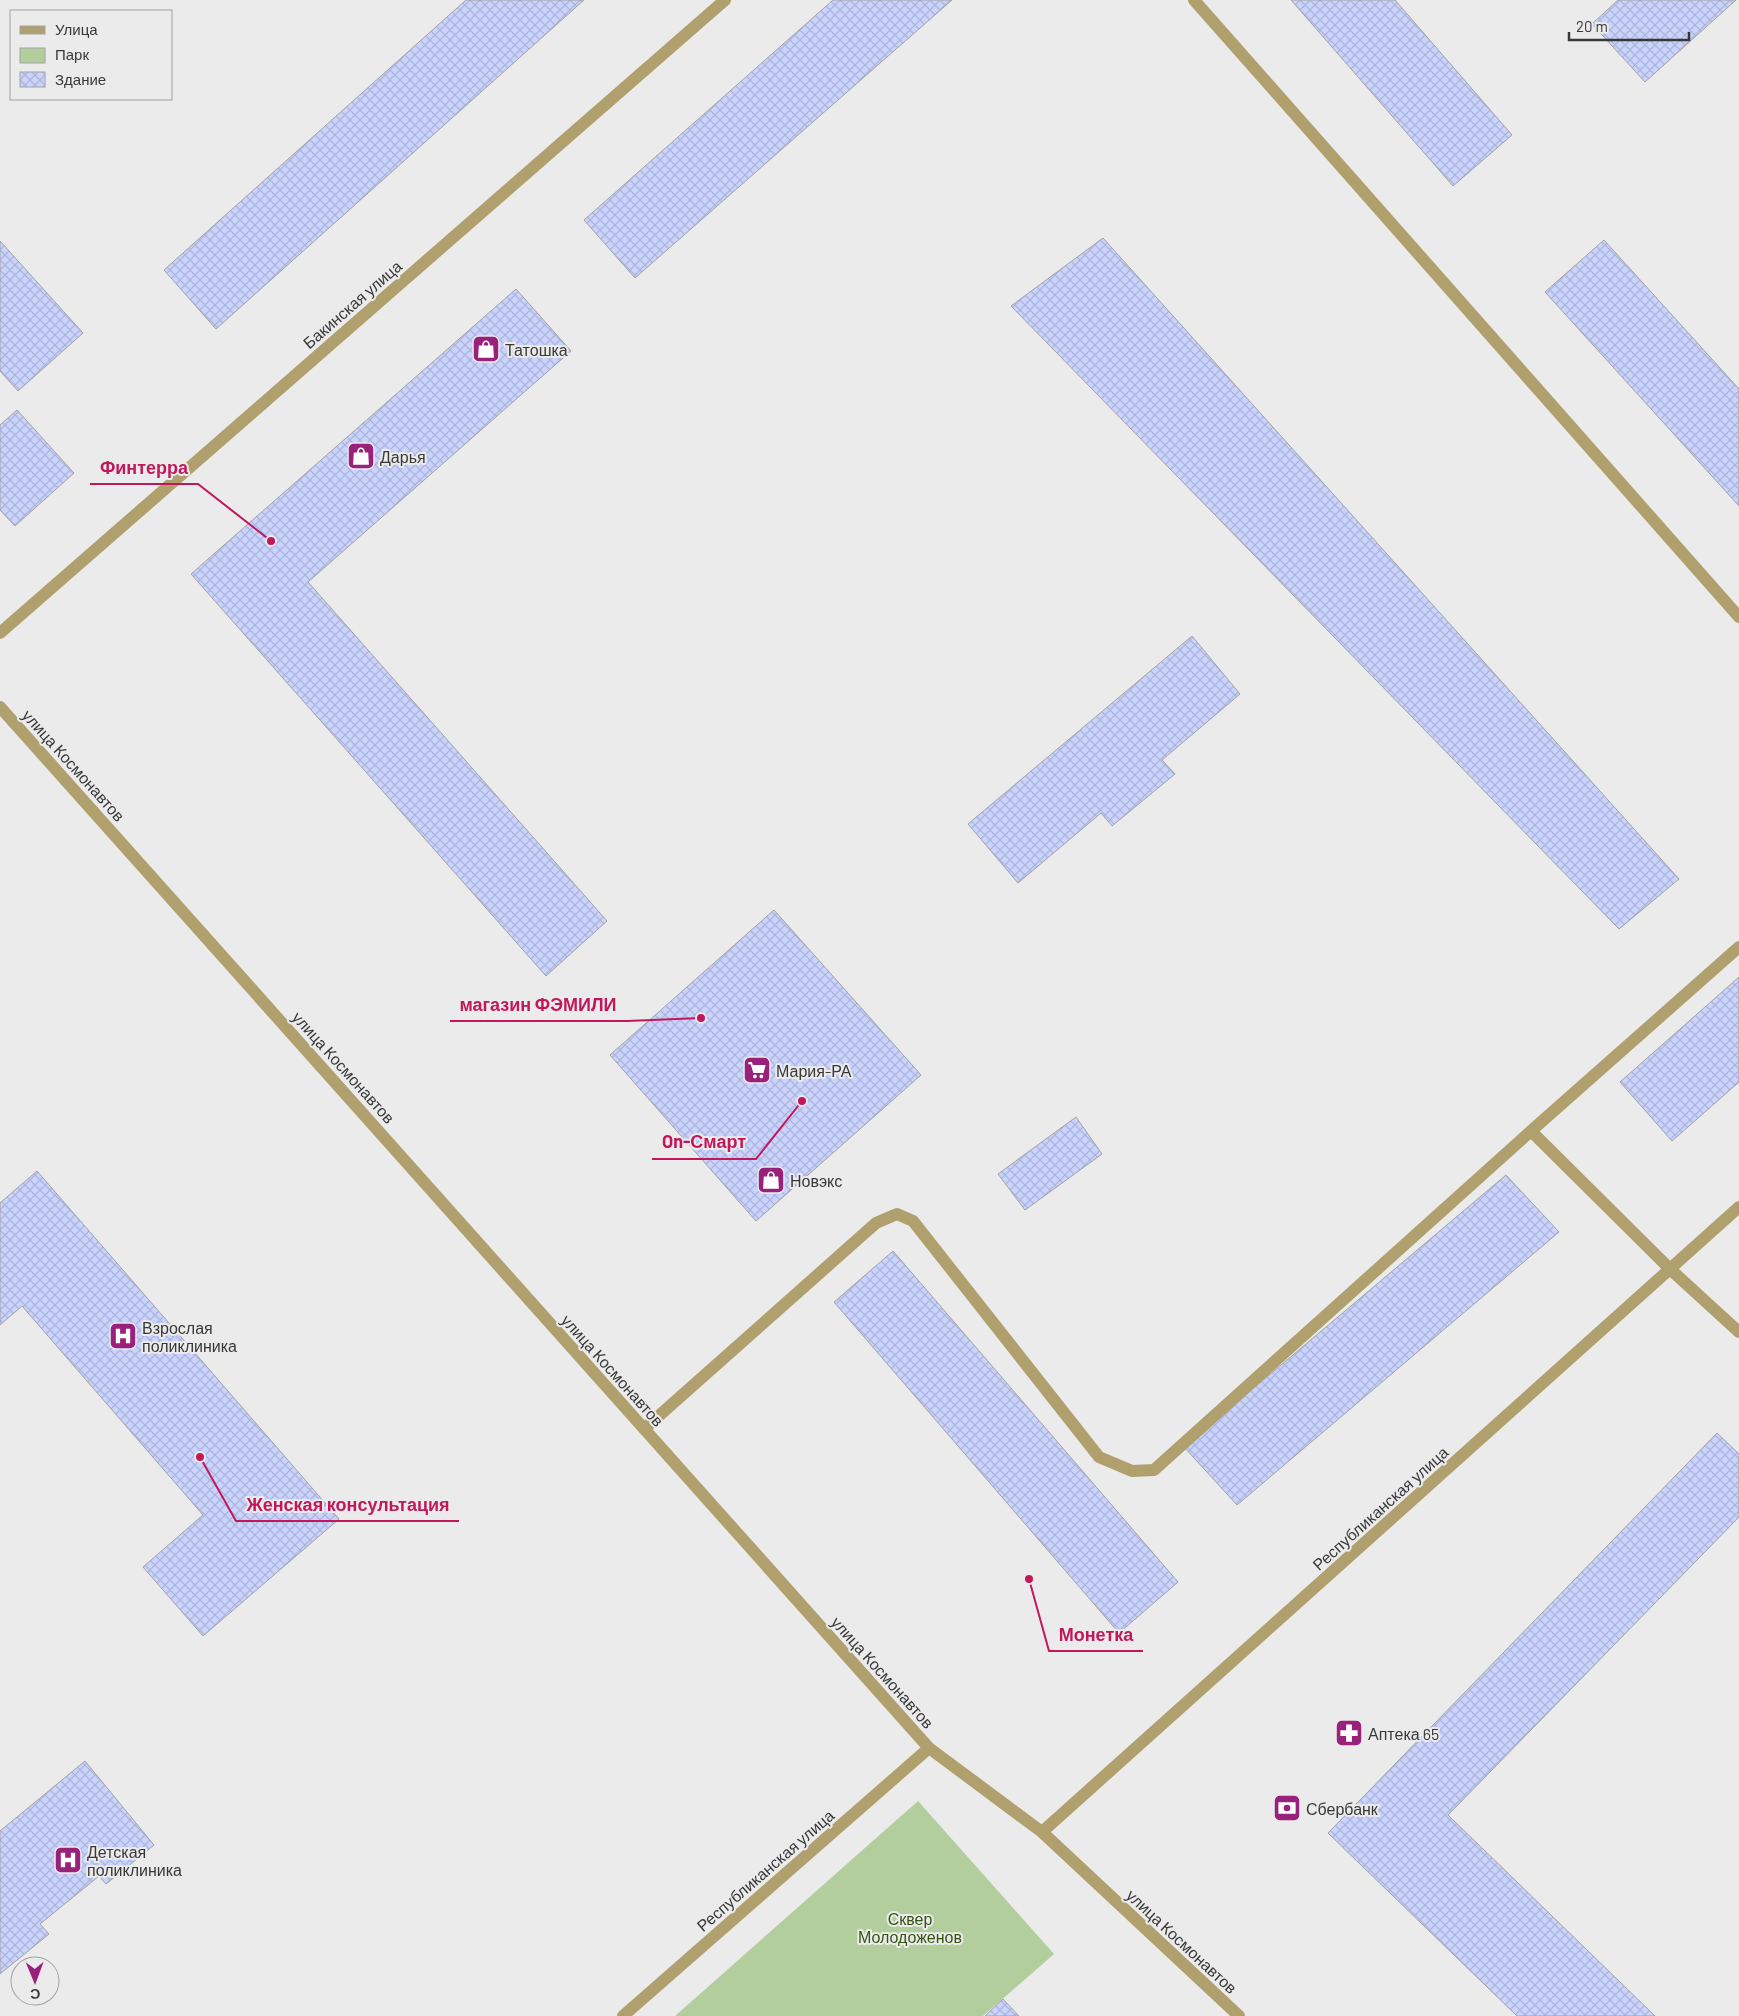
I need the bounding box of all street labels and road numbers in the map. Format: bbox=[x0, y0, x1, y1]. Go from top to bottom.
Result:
street label: Бакинская улица bbox=[299, 256, 405, 352]
street label: улица Космонавтов bbox=[19, 705, 129, 825]
street label: улица Космонавтов bbox=[289, 1007, 399, 1127]
street label: улица Космонавтов bbox=[558, 1310, 668, 1430]
street label: Республиканская улица bbox=[1308, 1442, 1452, 1574]
street label: улица Космонавтов bbox=[828, 1612, 938, 1732]
street label: Республиканская улица bbox=[692, 1805, 838, 1935]
street label: улица Космонавтов bbox=[1123, 1885, 1241, 1997]

